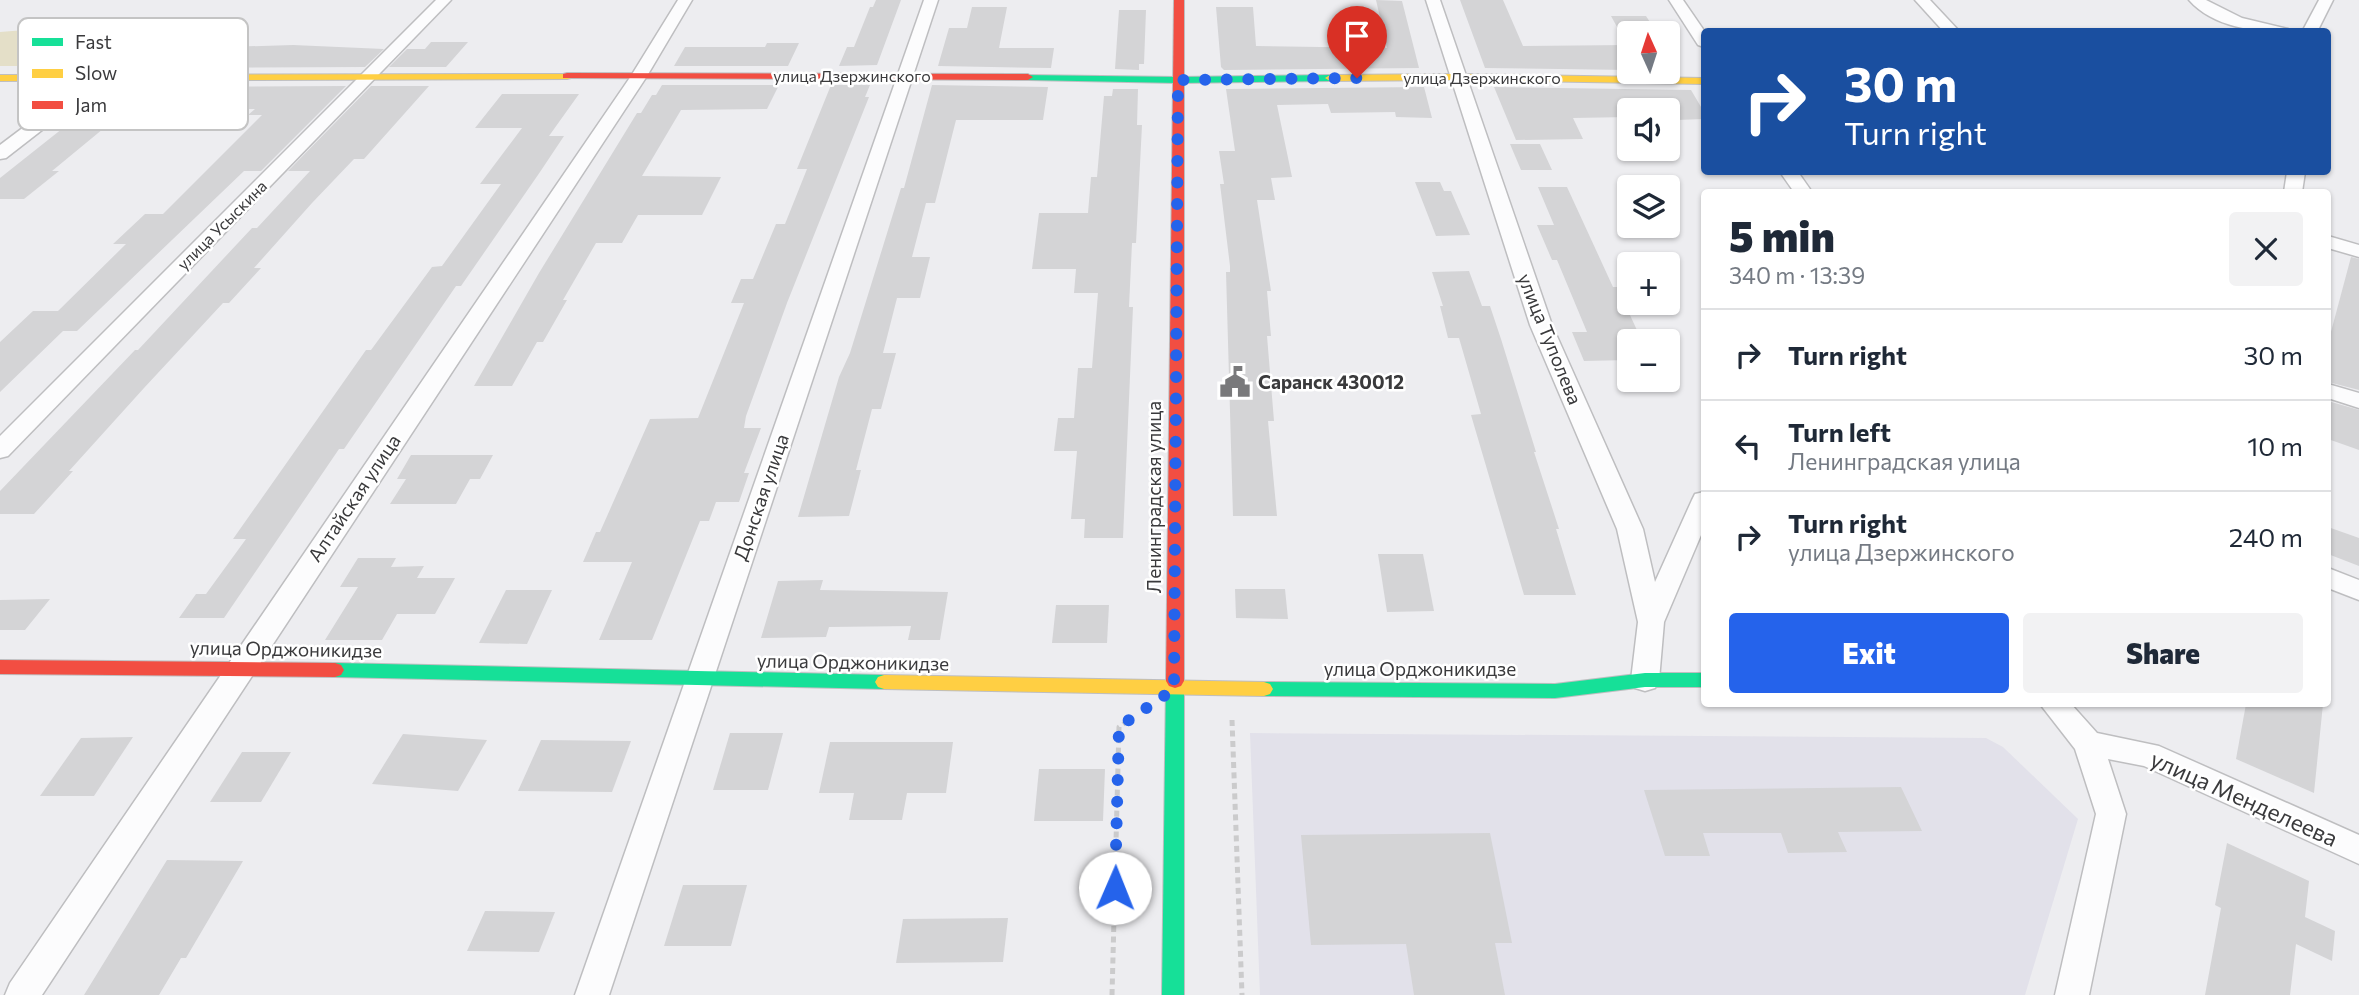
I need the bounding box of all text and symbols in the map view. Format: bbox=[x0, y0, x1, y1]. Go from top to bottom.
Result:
pin bbox=[1327, 6, 1387, 78]
icon: arrive bbox=[1338, 17, 1376, 55]
legend bbox=[18, 18, 248, 130]
north arrow bbox=[1617, 21, 1680, 84]
map controls bbox=[1617, 21, 1680, 392]
text: Fast bbox=[75, 30, 112, 53]
text: 30 m bbox=[1844, 52, 1957, 112]
icon: right bbox=[1729, 56, 1820, 147]
text: Slow bbox=[75, 61, 117, 84]
street label: улица Дзержинского bbox=[773, 66, 931, 85]
street label: улица Дзержинского bbox=[1403, 68, 1561, 87]
text: Jam bbox=[75, 93, 107, 116]
button: sound bbox=[1617, 98, 1680, 161]
text: Turn right bbox=[1844, 112, 1987, 152]
button: layers bbox=[1617, 175, 1680, 238]
street label: улица Усыскина bbox=[173, 176, 270, 273]
text: 5 min bbox=[1729, 209, 1835, 261]
button: close bbox=[2229, 212, 2303, 286]
button: + bbox=[1617, 252, 1680, 315]
text: 340 m · 13:39 bbox=[1729, 261, 1865, 289]
street label: улица Туполева bbox=[1514, 270, 1587, 408]
button: − bbox=[1617, 329, 1680, 392]
icon: right bbox=[1729, 336, 1767, 374]
text: Turn right bbox=[1788, 339, 1907, 370]
text: 30 m bbox=[2244, 339, 2303, 370]
public building icon: Саранск 430012 bbox=[1218, 365, 1252, 399]
place label: Саранск 430012 bbox=[1258, 370, 1404, 393]
street label: Ленинградская улица bbox=[1142, 401, 1165, 593]
text: Turn left bbox=[1788, 416, 1891, 447]
icon: left bbox=[1729, 427, 1767, 465]
street label: Алтайская улица bbox=[302, 430, 405, 566]
text: 10 m bbox=[2247, 430, 2303, 461]
street label: Донская улица bbox=[728, 431, 793, 563]
text: Ленинградская улица bbox=[1788, 447, 2021, 475]
text: Turn right bbox=[1788, 507, 1907, 538]
icon: right bbox=[1729, 518, 1767, 556]
text: 240 m bbox=[2229, 521, 2303, 552]
text: улица Дзержинского bbox=[1788, 538, 2015, 566]
button: Exit bbox=[1729, 613, 2009, 693]
button: Share bbox=[2023, 613, 2303, 693]
street label: улица Орджоникидзе bbox=[190, 635, 382, 662]
street label: улица Орджоникидзе bbox=[757, 648, 949, 675]
street label: улица Орджоникидзе bbox=[1324, 657, 1516, 680]
street label: улица Менделеева bbox=[2147, 744, 2342, 852]
position arrow bbox=[1078, 851, 1152, 925]

